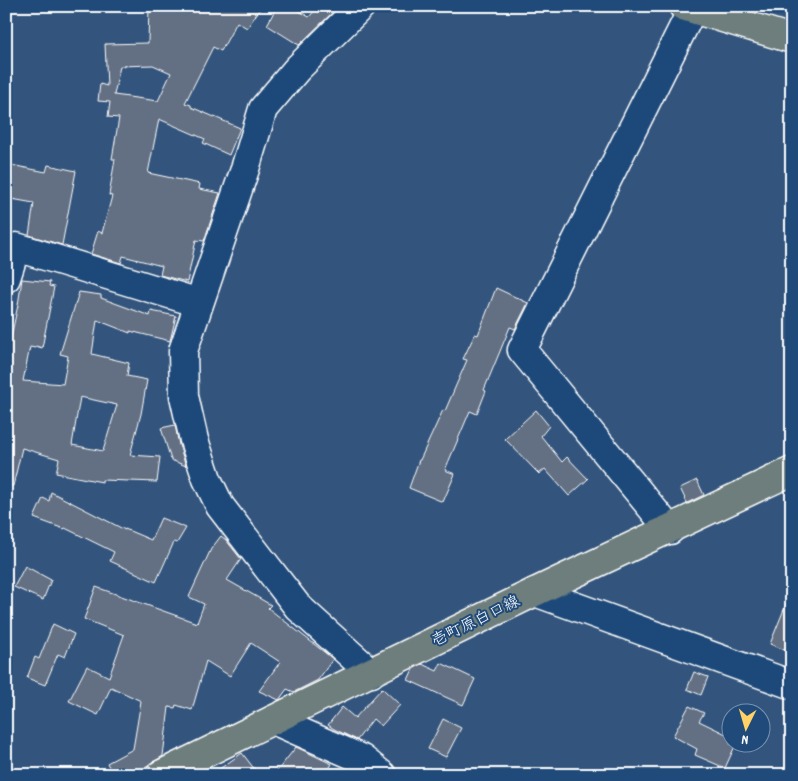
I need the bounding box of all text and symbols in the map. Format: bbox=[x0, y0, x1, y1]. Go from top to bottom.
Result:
street label: 壱町原白口線 bbox=[428, 591, 524, 653]
north arrow bbox=[720, 704, 770, 754]
text: N bbox=[741, 729, 749, 749]

